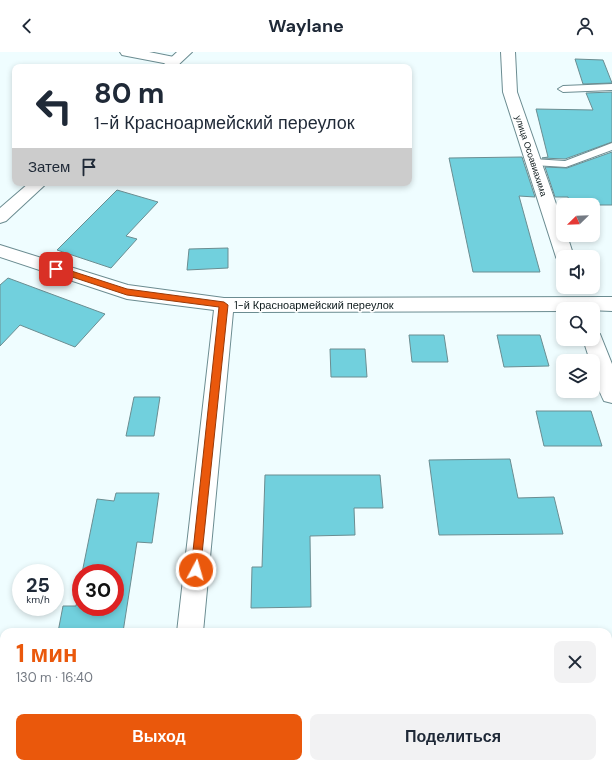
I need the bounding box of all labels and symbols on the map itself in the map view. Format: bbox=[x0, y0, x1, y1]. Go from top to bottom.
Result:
street label: улица Осоавиахима bbox=[512, 114, 550, 198]
north arrow bbox=[556, 198, 600, 242]
pin bbox=[39, 252, 73, 286]
street label: 1-й Красноармейский переулок bbox=[234, 298, 394, 312]
position arrow bbox=[175, 549, 217, 591]
speed limit sign: 30 bbox=[72, 564, 124, 616]

